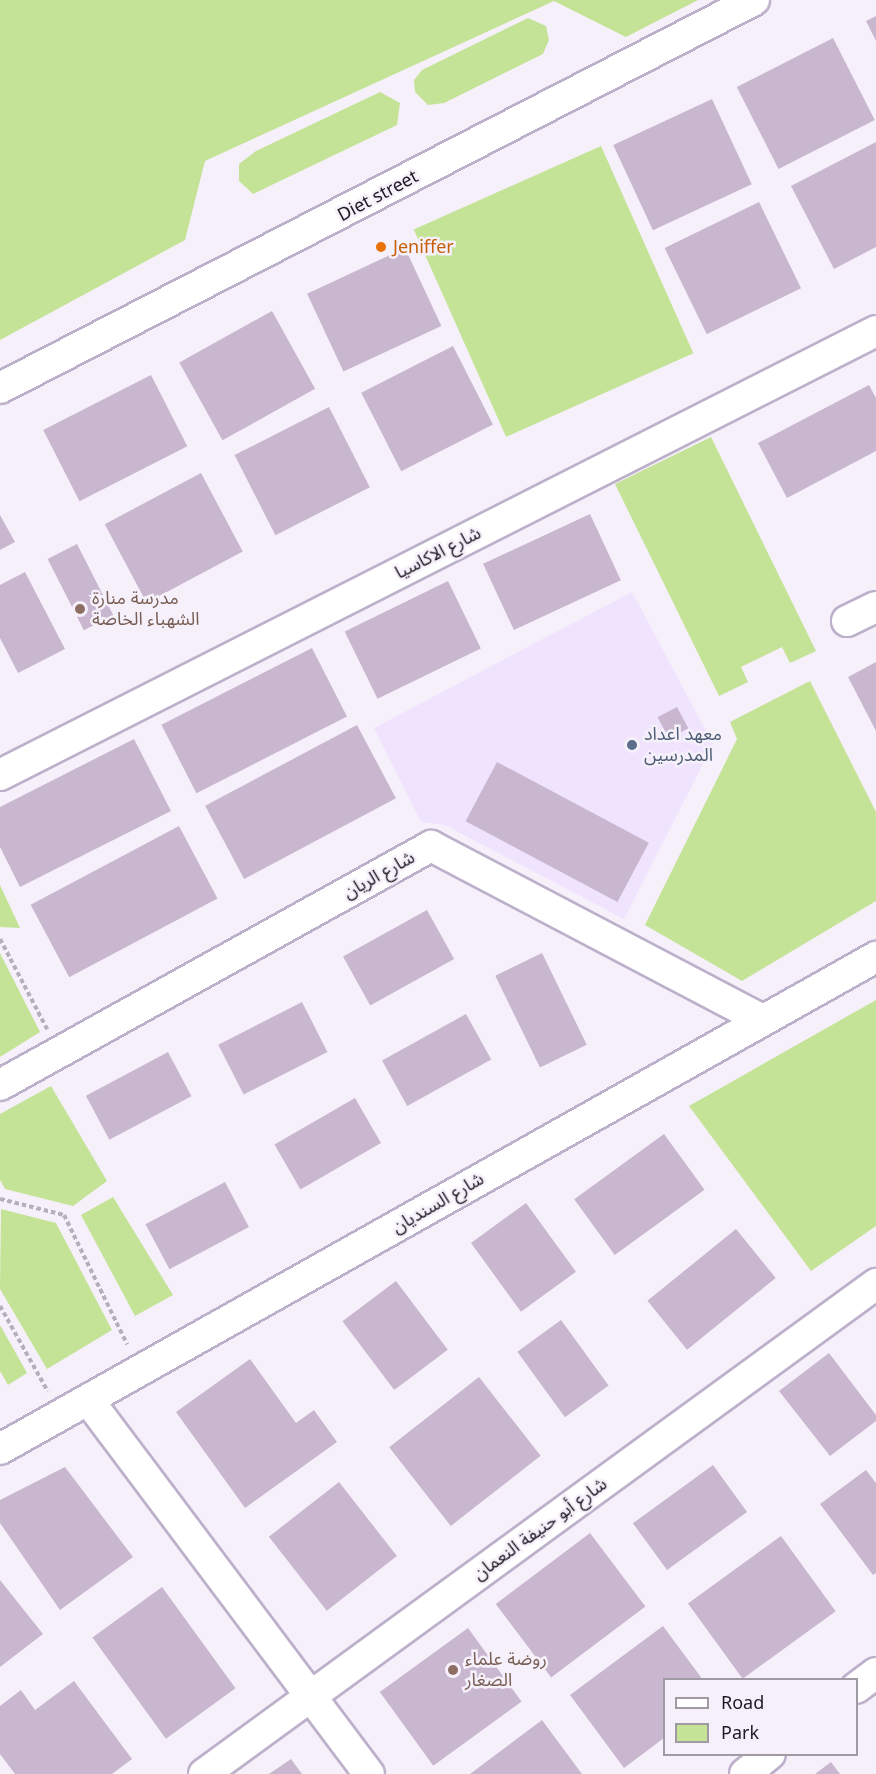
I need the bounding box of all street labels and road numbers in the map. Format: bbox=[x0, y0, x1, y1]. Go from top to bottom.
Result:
street label: Diet street bbox=[334, 166, 422, 226]
street label: شارع الاكاسيا bbox=[392, 522, 484, 584]
street label: شارع الريان bbox=[340, 847, 418, 903]
street label: شارع السنديان bbox=[388, 1168, 488, 1238]
street label: شارع أبو حنيفة النعمان bbox=[469, 1473, 611, 1585]

